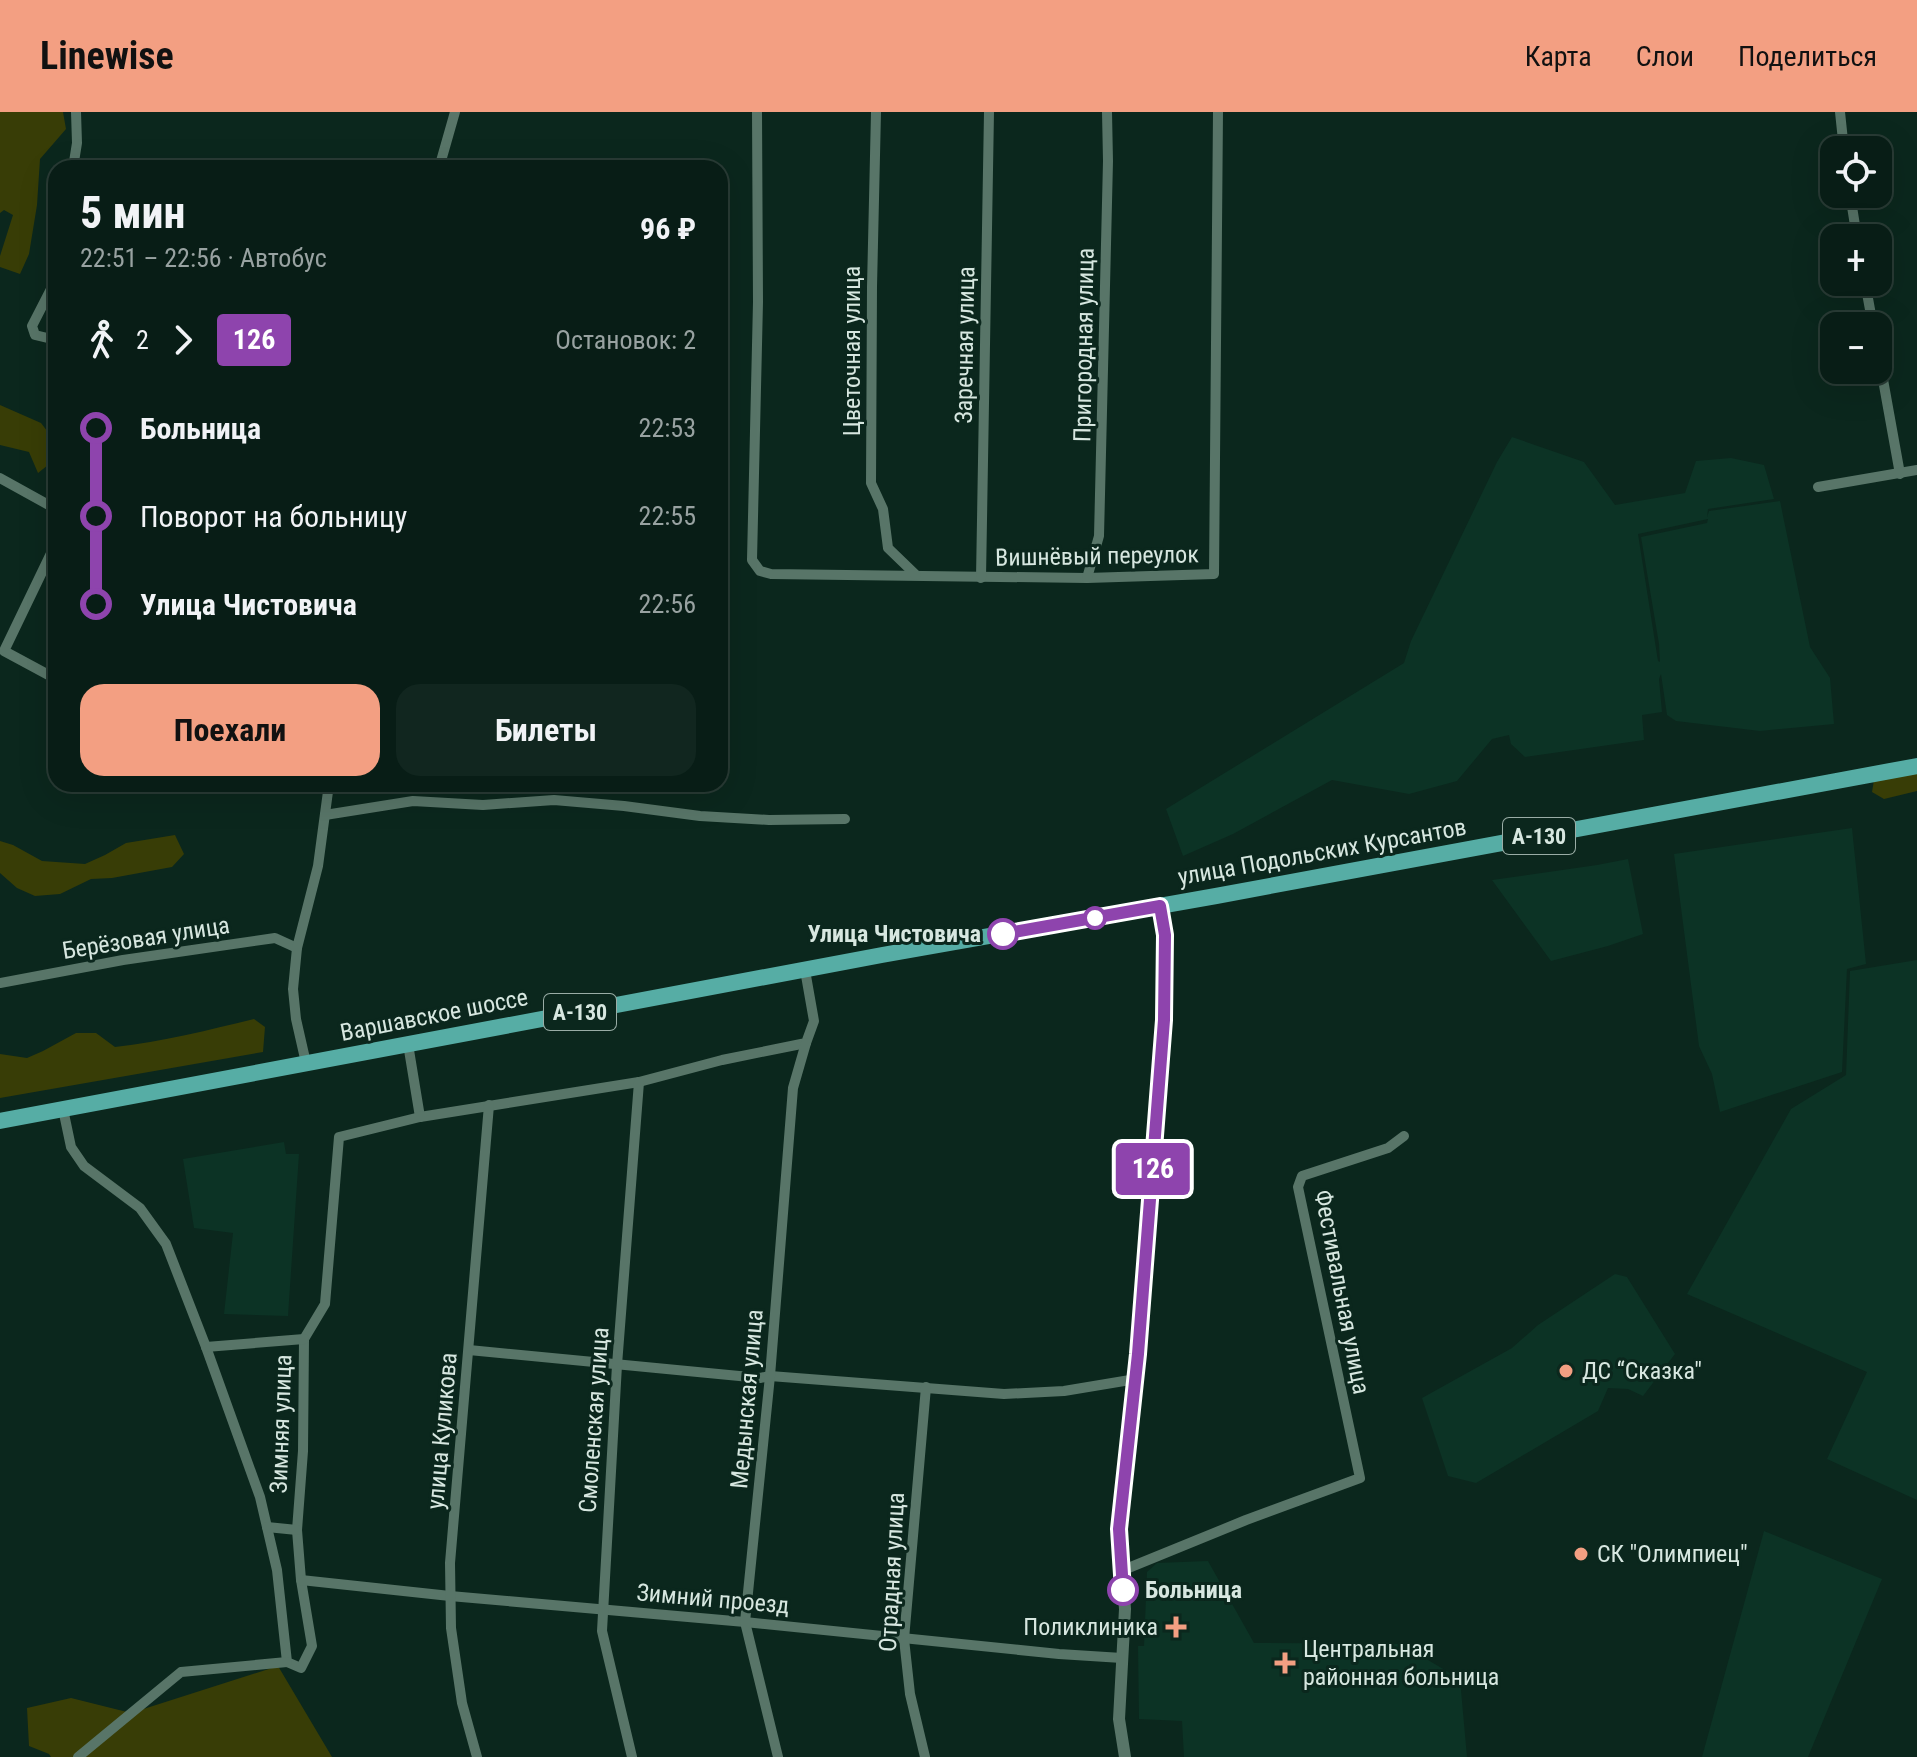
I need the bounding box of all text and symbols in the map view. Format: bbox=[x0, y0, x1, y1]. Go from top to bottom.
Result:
text: Linewise bbox=[40, 34, 174, 78]
text: Карта bbox=[1525, 40, 1592, 73]
text: Слои bbox=[1636, 40, 1694, 73]
text: Поделиться bbox=[1738, 40, 1877, 73]
map controls bbox=[1820, 136, 1892, 384]
button: locate bbox=[1820, 136, 1892, 208]
text: 5 мин bbox=[80, 187, 186, 239]
text: 96 ₽ bbox=[640, 211, 696, 246]
button: + bbox=[1820, 224, 1892, 296]
text: 22:51 – 22:56 · Автобус bbox=[80, 243, 327, 273]
street label: Пригородная улица bbox=[1068, 248, 1100, 442]
street label: Цветочная улица bbox=[838, 266, 866, 436]
street label: Заречная улица bbox=[950, 266, 980, 424]
button: − bbox=[1820, 312, 1892, 384]
icon: walk bbox=[80, 318, 124, 362]
icon: forward bbox=[161, 318, 205, 362]
text: 126 bbox=[233, 323, 275, 356]
text: 2 bbox=[136, 325, 149, 355]
text: Остановок: 2 bbox=[555, 325, 696, 355]
text: Больница bbox=[140, 411, 261, 446]
text: 22:53 bbox=[639, 413, 696, 443]
text: Поворот на больницу bbox=[140, 499, 407, 534]
text: 22:55 bbox=[639, 501, 696, 531]
street label: Вишнёвый переулок bbox=[995, 540, 1199, 572]
text: Улица Чистовича bbox=[140, 587, 357, 622]
text: 22:56 bbox=[639, 589, 696, 619]
button: Поехали bbox=[80, 684, 380, 776]
button: Билеты bbox=[396, 684, 696, 776]
street label: улица Подольских Курсантов bbox=[1176, 813, 1468, 891]
road number: А-130 bbox=[1503, 818, 1575, 854]
unlabelled marker bbox=[1084, 907, 1106, 929]
street label: Берёзовая улица bbox=[60, 911, 232, 965]
marker: Улица Чистовича bbox=[988, 919, 1018, 949]
place label: Улица Чистовича bbox=[808, 920, 981, 948]
street label: Варшавское шоссе bbox=[338, 983, 530, 1047]
road number: А-130 bbox=[544, 994, 616, 1030]
line badge: 126 bbox=[1107, 1143, 1199, 1195]
text: 126 bbox=[1132, 1152, 1174, 1185]
street label: Фестивальная улица bbox=[1308, 1188, 1376, 1396]
street label: Медынская улица bbox=[725, 1308, 769, 1490]
street label: Смоленская улица bbox=[574, 1326, 614, 1514]
street label: улица Куликова bbox=[421, 1351, 463, 1511]
street label: Зимняя улица bbox=[265, 1354, 297, 1494]
place label: ДС “Сказка" bbox=[1582, 1357, 1702, 1385]
marker: ДС “Сказка" bbox=[1557, 1362, 1575, 1380]
street label: Отрадная улица bbox=[874, 1492, 910, 1652]
place label: СК "Олимпиец" bbox=[1597, 1540, 1748, 1568]
marker: СК "Олимпиец" bbox=[1572, 1545, 1590, 1563]
marker: Больница bbox=[1108, 1575, 1138, 1605]
place label: Больница bbox=[1145, 1576, 1242, 1604]
street label: Зимний проезд bbox=[635, 1578, 791, 1620]
place label: Поликлиника bbox=[1023, 1613, 1158, 1641]
marker: Поликлиника bbox=[1165, 1616, 1187, 1638]
place label: Центральная районная больница bbox=[1303, 1635, 1499, 1691]
marker: Центральная районная больница bbox=[1274, 1652, 1296, 1674]

